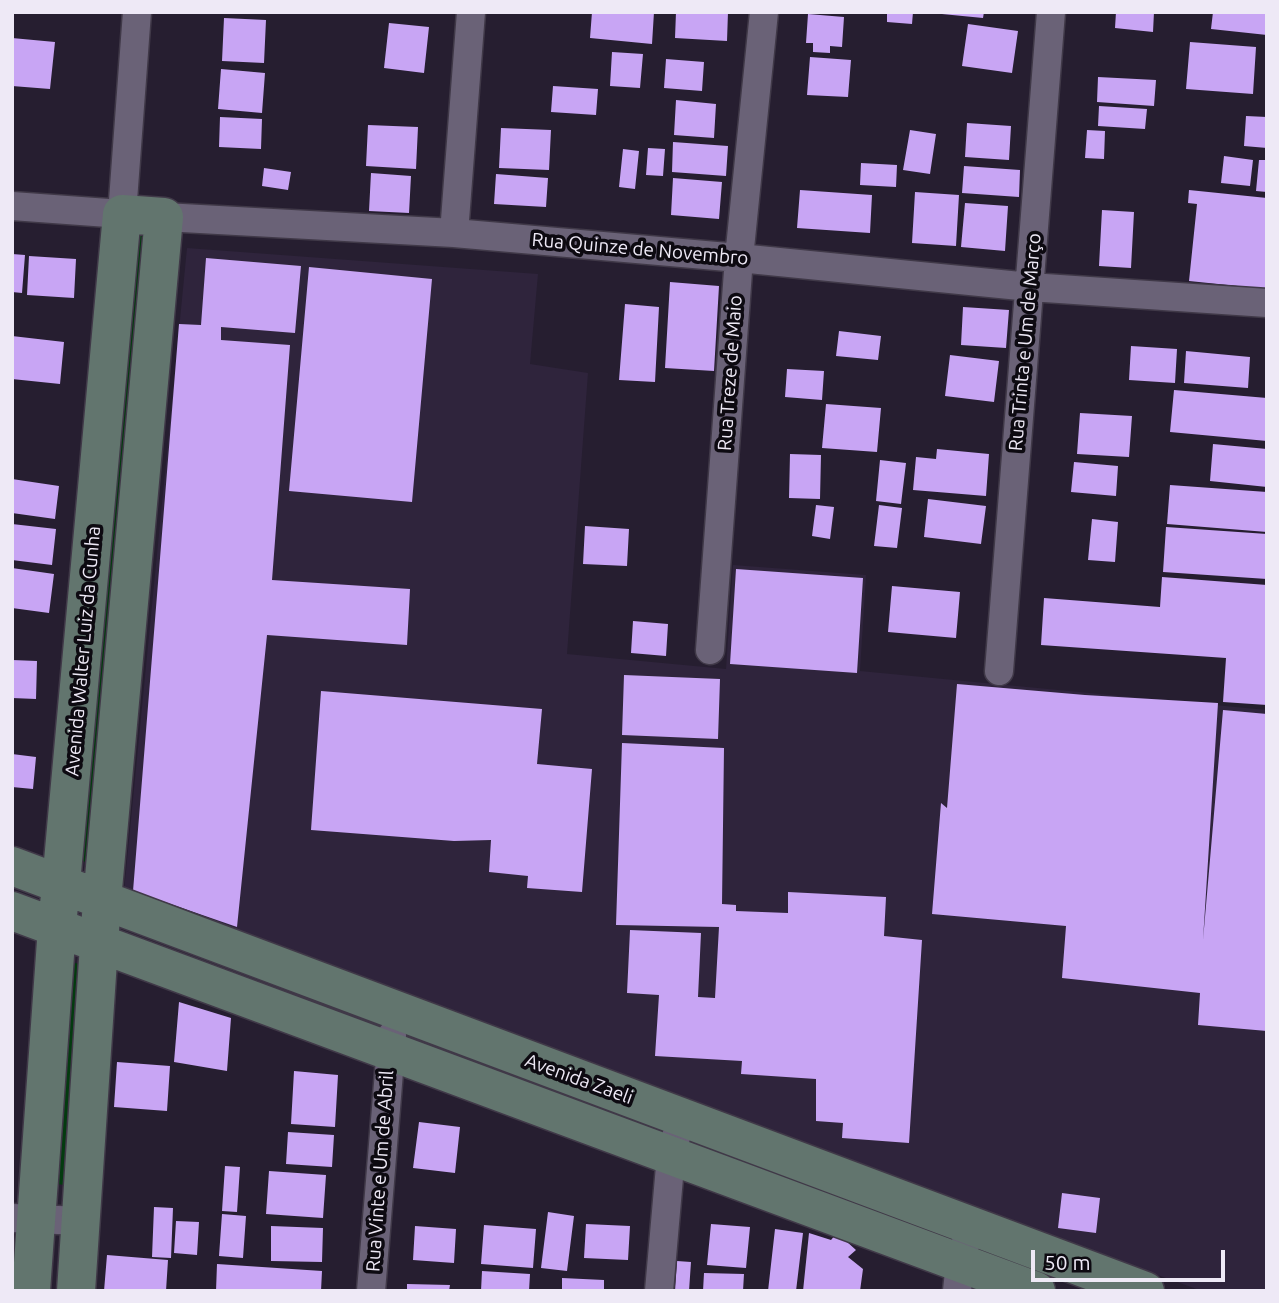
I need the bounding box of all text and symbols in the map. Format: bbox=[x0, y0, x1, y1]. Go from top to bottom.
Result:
street label: Rua Quinze de Novembro bbox=[531, 228, 749, 270]
street label: Rua Trinta e Um de Março bbox=[1004, 232, 1046, 452]
street label: Rua Treze de Maio bbox=[713, 295, 747, 451]
street label: Avenida Walter Luiz da Cunha bbox=[61, 525, 105, 777]
street label: Avenida Zaeli bbox=[522, 1049, 636, 1109]
street label: Rua Vinte e Um de Abril bbox=[362, 1069, 398, 1273]
scale bar bbox=[1034, 1236, 1228, 1280]
text: 50 m bbox=[1044, 1250, 1091, 1274]

